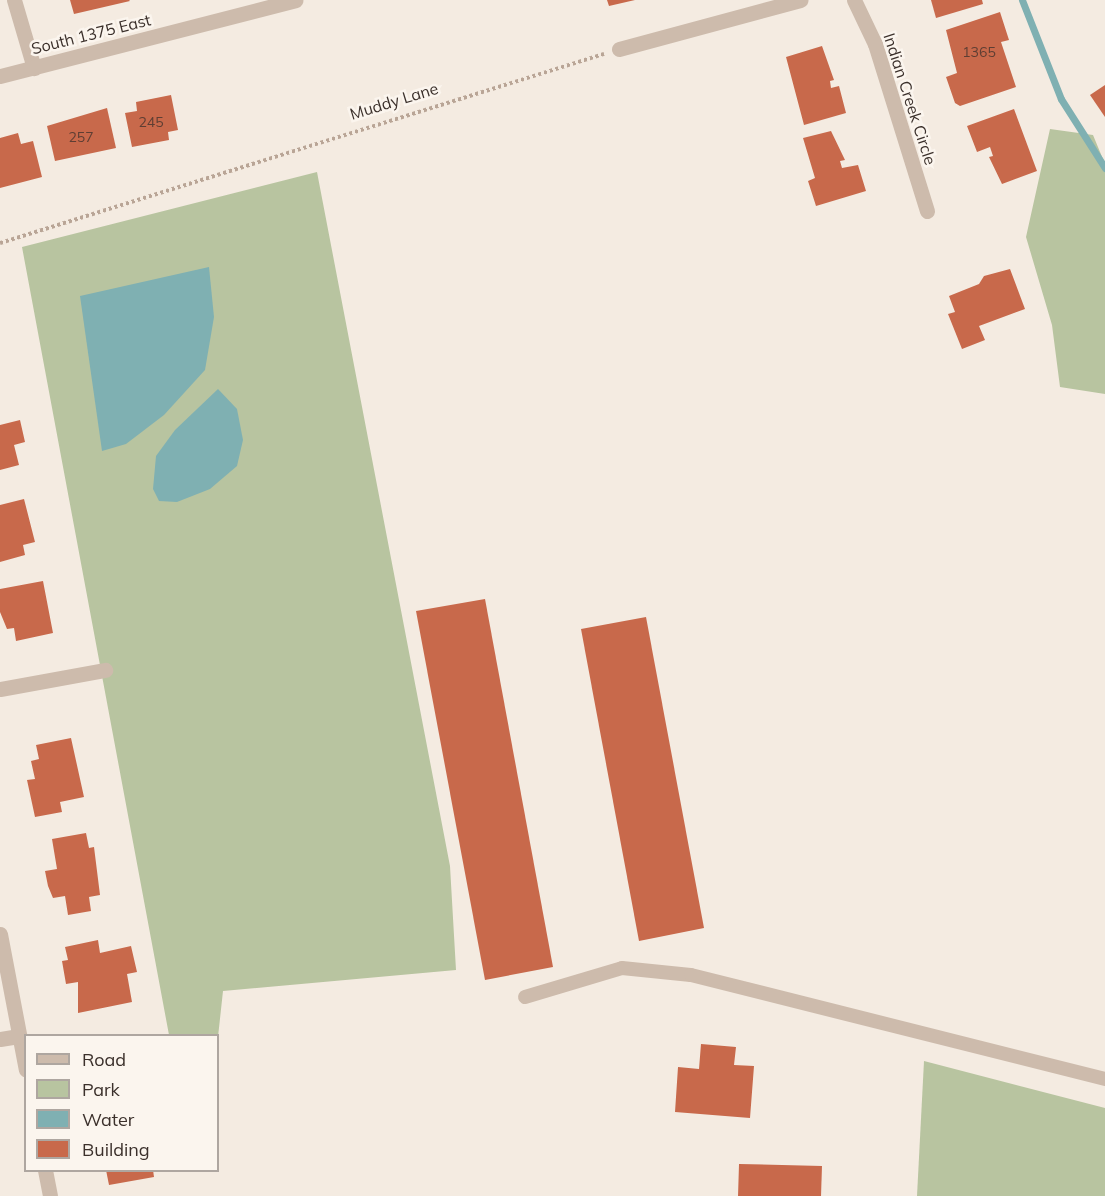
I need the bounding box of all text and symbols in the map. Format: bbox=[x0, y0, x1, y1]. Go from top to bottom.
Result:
street label: South 1375 East bbox=[29, 10, 153, 58]
street label: Indian Creek Circle bbox=[880, 31, 940, 167]
house number: 1365 bbox=[962, 44, 996, 60]
street label: Muddy Lane bbox=[348, 78, 440, 124]
house number: 245 bbox=[138, 114, 164, 130]
house number: 257 bbox=[68, 129, 94, 145]
legend bbox=[24, 1034, 219, 1172]
text: Road bbox=[82, 1048, 126, 1071]
text: Park bbox=[82, 1078, 120, 1101]
text: Water bbox=[82, 1108, 134, 1131]
text: Building bbox=[82, 1138, 150, 1161]

